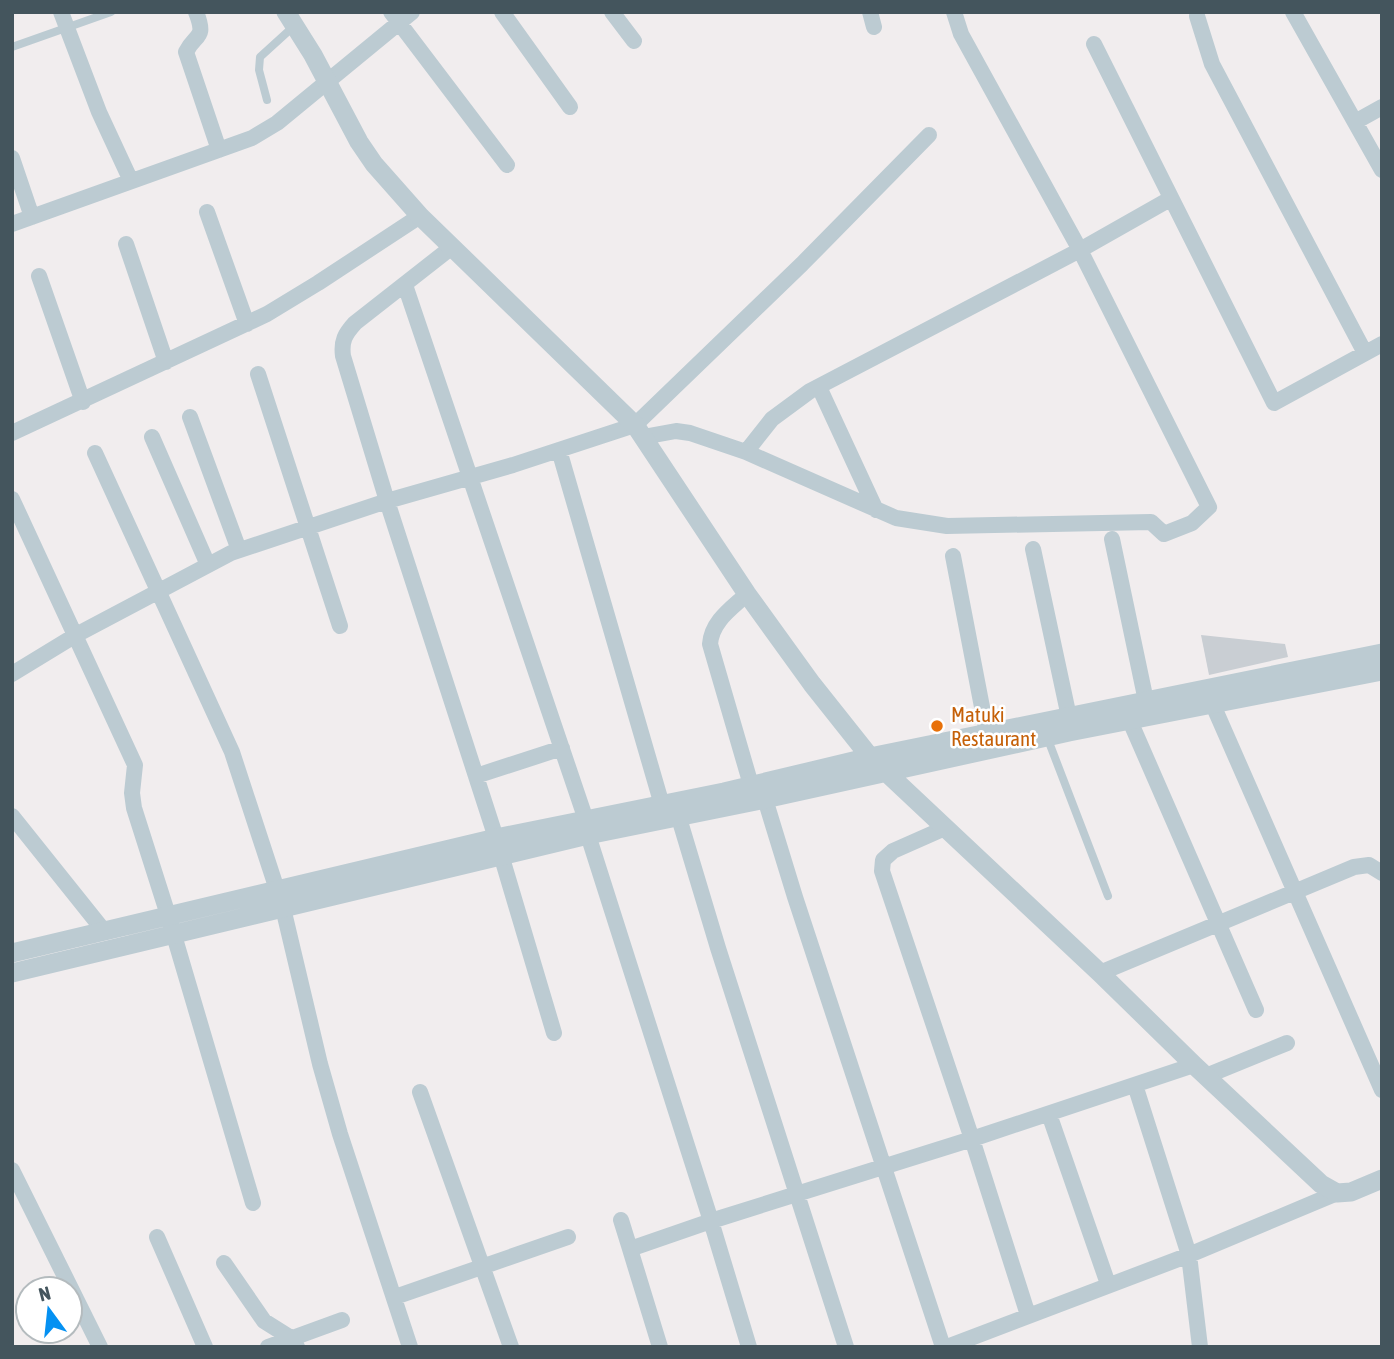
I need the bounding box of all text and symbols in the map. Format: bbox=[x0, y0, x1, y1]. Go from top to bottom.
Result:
place label: Matuki Restaurant bbox=[951, 702, 1036, 750]
marker: Matuki Restaurant bbox=[929, 718, 945, 734]
north arrow bbox=[14, 1275, 84, 1345]
text: N bbox=[36, 1282, 53, 1306]

